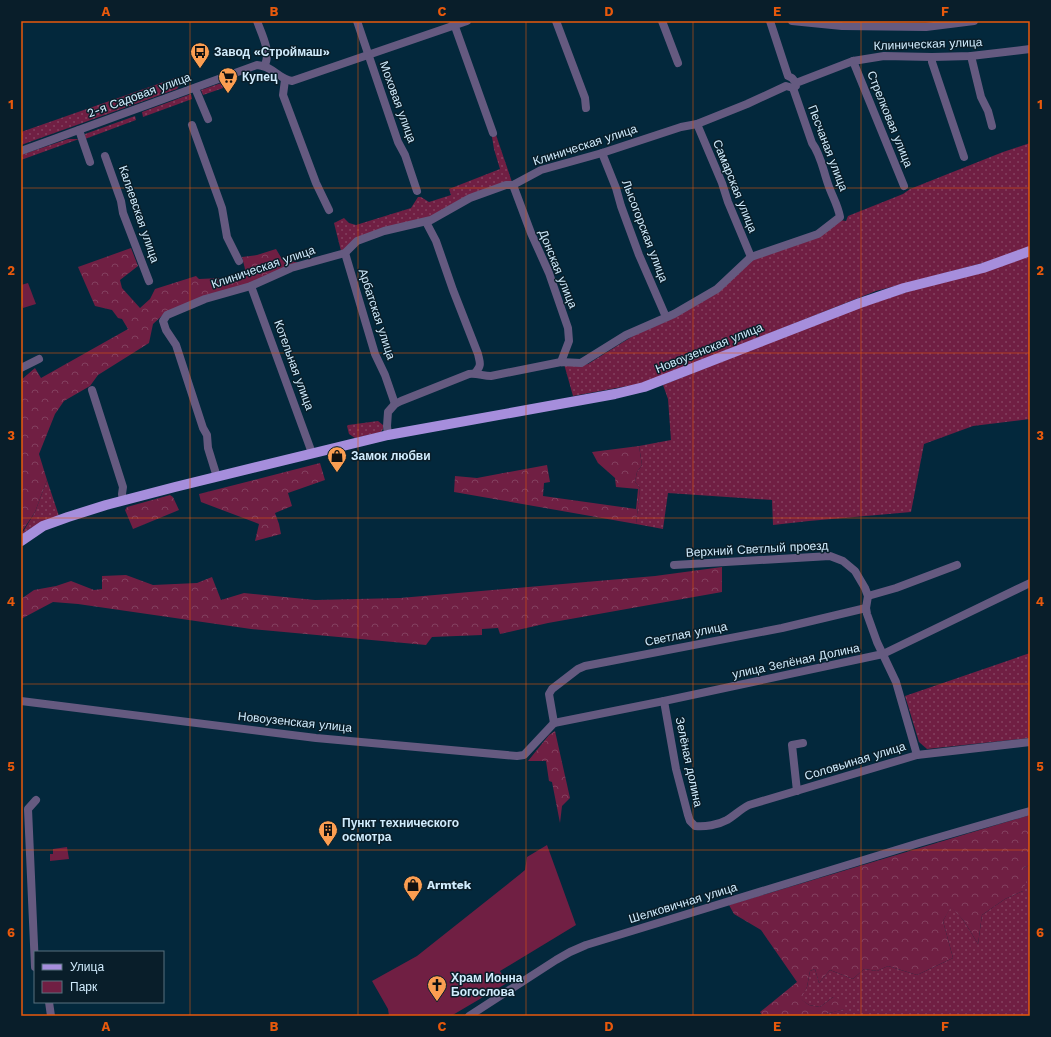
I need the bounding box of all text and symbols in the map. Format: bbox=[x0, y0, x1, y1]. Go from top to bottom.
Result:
text: A bbox=[102, 4, 111, 19]
text: B bbox=[270, 4, 279, 19]
text: C bbox=[438, 4, 447, 19]
text: D bbox=[604, 4, 614, 19]
text: E bbox=[773, 4, 781, 19]
text: F bbox=[941, 4, 949, 19]
street label: Клиническая улица bbox=[873, 35, 983, 53]
bus stop icon: Завод «Строймаш» bbox=[189, 41, 211, 69]
place label: Завод «Строймаш» bbox=[214, 45, 330, 59]
street label: Моховая улица bbox=[377, 59, 419, 145]
supermarket icon: Купец bbox=[217, 66, 239, 94]
street label: Стрелковая улица bbox=[864, 69, 916, 170]
street label: 2-я Садовая улица bbox=[85, 70, 193, 120]
place label: Купец bbox=[242, 70, 278, 84]
text: 1 bbox=[8, 97, 14, 112]
text: 1 bbox=[1037, 97, 1043, 112]
street label: Песчаная улица bbox=[805, 103, 851, 193]
street label: Клиническая улица bbox=[531, 121, 639, 168]
street label: Самарская улица bbox=[710, 138, 760, 235]
street label: Каляевская улица bbox=[116, 164, 162, 265]
street label: Лысогорская улица bbox=[619, 178, 671, 284]
street label: Донская улица bbox=[536, 228, 580, 311]
street label: Клиническая улица bbox=[209, 243, 317, 291]
text: 2 bbox=[7, 263, 15, 278]
text: 2 bbox=[1036, 263, 1044, 278]
street label: Арбатская улица bbox=[356, 267, 398, 362]
street label: Котельная улица bbox=[271, 318, 317, 412]
street label: Новоузенская улица bbox=[653, 320, 765, 376]
text: 3 bbox=[7, 428, 15, 443]
text: 3 bbox=[1036, 428, 1044, 443]
shop icon: Замок любви bbox=[326, 445, 348, 473]
place label: Замок любви bbox=[351, 449, 431, 463]
street label: Верхний Светлый проезд bbox=[685, 538, 829, 560]
text: 4 bbox=[7, 594, 16, 609]
text: 4 bbox=[1036, 594, 1045, 609]
street label: Светлая улица bbox=[644, 619, 729, 649]
street label: улица Зелёная Долина bbox=[731, 641, 861, 681]
street label: Новоузенская улица bbox=[237, 709, 353, 735]
street label: Зелёная долина bbox=[673, 716, 705, 809]
street label: Соловьиная улица bbox=[803, 739, 908, 783]
text: 5 bbox=[7, 759, 15, 774]
text: 5 bbox=[1036, 759, 1044, 774]
place label: Пункт технического осмотра bbox=[342, 816, 459, 844]
building icon: Пункт технического осмотра bbox=[317, 819, 339, 847]
shop icon: Armtek bbox=[402, 874, 424, 902]
place label: Armtek bbox=[427, 878, 472, 892]
street label: Шелковичная улица bbox=[627, 880, 739, 926]
text: 6 bbox=[7, 925, 15, 940]
text: 6 bbox=[1036, 925, 1044, 940]
legend bbox=[34, 951, 164, 1003]
text: Улица bbox=[70, 960, 104, 974]
place label: Храм Ионна Богослова bbox=[451, 971, 523, 999]
church icon: Храм Ионна Богослова bbox=[426, 974, 448, 1002]
text: Парк bbox=[70, 980, 98, 994]
text: A bbox=[102, 1019, 111, 1034]
text: B bbox=[270, 1019, 279, 1034]
text: C bbox=[438, 1019, 447, 1034]
text: D bbox=[604, 1019, 614, 1034]
text: E bbox=[773, 1019, 781, 1034]
text: F bbox=[941, 1019, 949, 1034]

